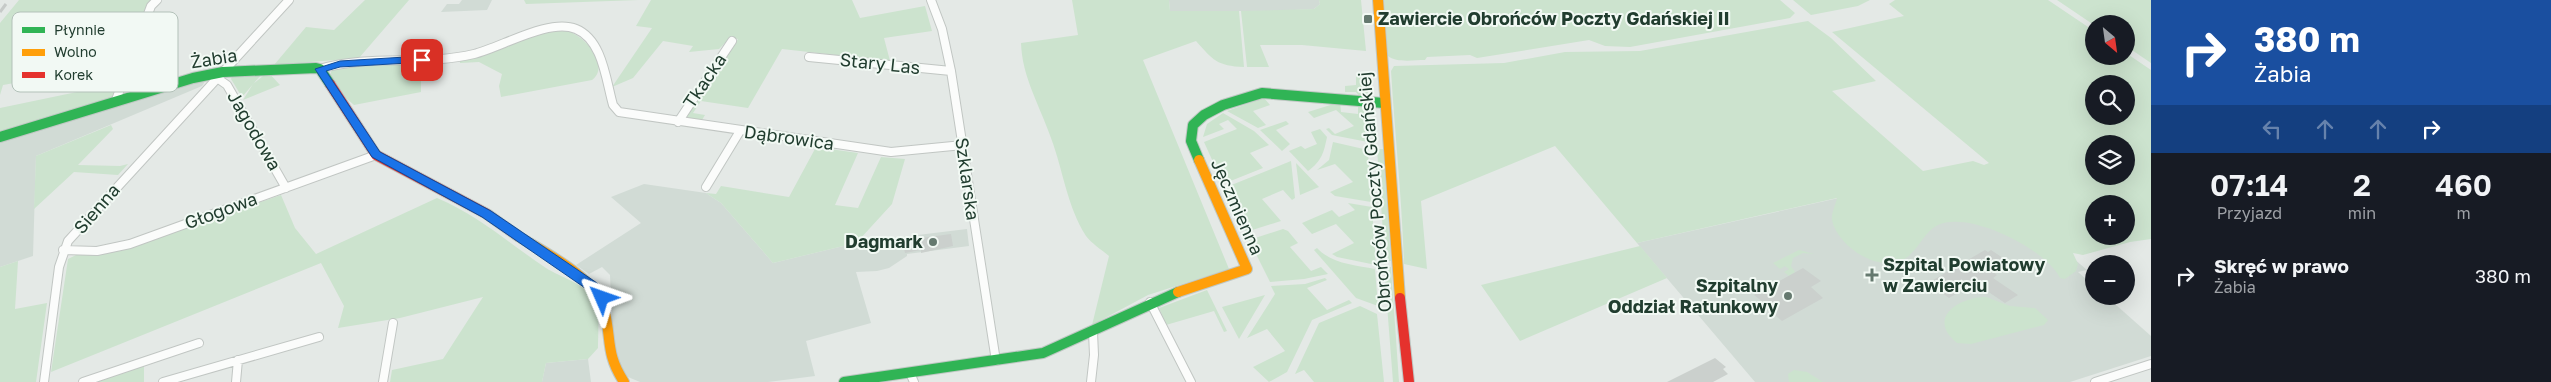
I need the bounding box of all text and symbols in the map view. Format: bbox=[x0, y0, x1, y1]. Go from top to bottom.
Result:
place label: Zawiercie Obrońców Poczty Gdańskiej II bbox=[1378, 7, 1730, 29]
legend bbox=[12, 12, 178, 92]
marker: Zawiercie Obrońców Poczty Gdańskiej II bbox=[1362, 13, 1374, 25]
north arrow bbox=[2085, 15, 2135, 65]
map controls bbox=[2085, 15, 2135, 305]
text: 380 m bbox=[2254, 18, 2360, 60]
icon: right bbox=[2171, 20, 2236, 85]
text: Płynnie bbox=[54, 21, 105, 38]
pin bbox=[401, 39, 443, 81]
text: Wolno bbox=[54, 43, 97, 60]
street label: Żabia bbox=[189, 43, 239, 73]
icon: arrive bbox=[408, 46, 436, 74]
street label: Stary Las bbox=[839, 48, 921, 78]
street label: Tkacka bbox=[678, 49, 730, 112]
text: Żabia bbox=[2254, 60, 2312, 87]
text: Korek bbox=[54, 66, 93, 83]
street label: Obrońców Poczty Gdańskiej bbox=[1353, 71, 1395, 313]
button: search bbox=[2085, 75, 2135, 125]
street label: Jagodowa bbox=[223, 87, 286, 174]
icon: left bbox=[2258, 115, 2286, 143]
icon: ahead bbox=[2311, 115, 2339, 143]
icon: ahead bbox=[2364, 115, 2392, 143]
icon: right bbox=[2417, 115, 2445, 143]
street label: Dąbrowica bbox=[743, 120, 836, 154]
button: layers bbox=[2085, 135, 2135, 185]
street label: Szklarska bbox=[951, 136, 985, 222]
street label: Jęczmienna bbox=[1207, 155, 1269, 258]
text: 07:14 bbox=[2210, 167, 2289, 203]
text: 2 bbox=[2353, 167, 2371, 203]
text: 460 bbox=[2435, 167, 2492, 203]
street label: Sienna bbox=[69, 179, 124, 238]
street label: Głogowa bbox=[181, 187, 260, 233]
button: + bbox=[2085, 195, 2135, 245]
text: Przyjazd bbox=[2217, 203, 2282, 223]
text: min bbox=[2348, 203, 2376, 223]
text: m bbox=[2456, 203, 2471, 223]
place label: Dagmark bbox=[845, 230, 924, 252]
marker: Dagmark bbox=[927, 236, 939, 248]
place label: Szpital Powiatowy w Zawierciu bbox=[1883, 253, 2045, 296]
text: Skręć w prawo bbox=[2214, 254, 2349, 277]
button: − bbox=[2085, 255, 2135, 305]
icon: right bbox=[2171, 262, 2199, 290]
text: 380 m bbox=[2475, 264, 2531, 287]
marker: Szpital Powiatowy w Zawierciu bbox=[1865, 268, 1879, 282]
position arrow bbox=[575, 271, 627, 323]
place label: Szpitalny Oddział Ratunkowy bbox=[1608, 274, 1778, 317]
text: Żabia bbox=[2214, 277, 2256, 297]
marker: Szpitalny Oddział Ratunkowy bbox=[1782, 290, 1794, 302]

